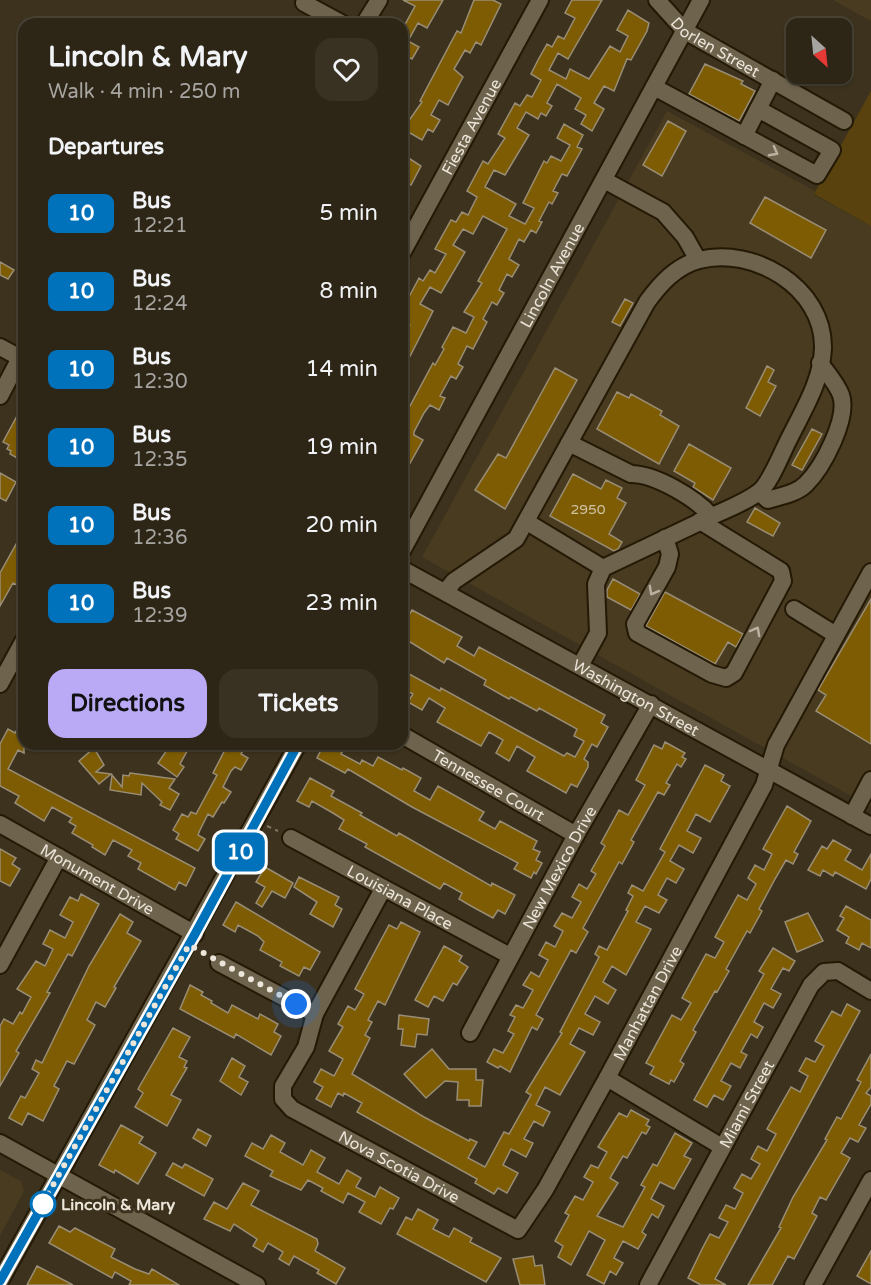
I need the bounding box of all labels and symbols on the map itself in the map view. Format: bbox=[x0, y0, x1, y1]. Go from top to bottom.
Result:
street label: Dorlen Street bbox=[666, 13, 763, 82]
north arrow bbox=[786, 18, 852, 84]
street label: Fiesta Avenue bbox=[437, 75, 506, 179]
one-way arrow bbox=[767, 145, 778, 156]
street label: Lincoln Avenue bbox=[516, 220, 589, 331]
house number: 2950 bbox=[570, 501, 606, 518]
one-way arrow bbox=[649, 585, 660, 596]
one-way arrow bbox=[749, 627, 760, 637]
street label: Washington Street bbox=[569, 655, 702, 741]
street label: Tennessee Court bbox=[428, 745, 548, 826]
street label: New Mexico Drive bbox=[518, 803, 601, 933]
line badge: 10 bbox=[213, 832, 267, 872]
street label: Monument Drive bbox=[37, 840, 157, 920]
street label: Louisiana Place bbox=[343, 861, 456, 934]
street label: Manhattan Drive bbox=[609, 943, 687, 1064]
your location bbox=[281, 989, 311, 1019]
street label: Miami Street bbox=[715, 1057, 779, 1152]
street label: Nova Scotia Drive bbox=[335, 1127, 463, 1208]
marker: Lincoln & Mary bbox=[30, 1191, 56, 1217]
place label: Lincoln & Mary bbox=[61, 1195, 175, 1215]

